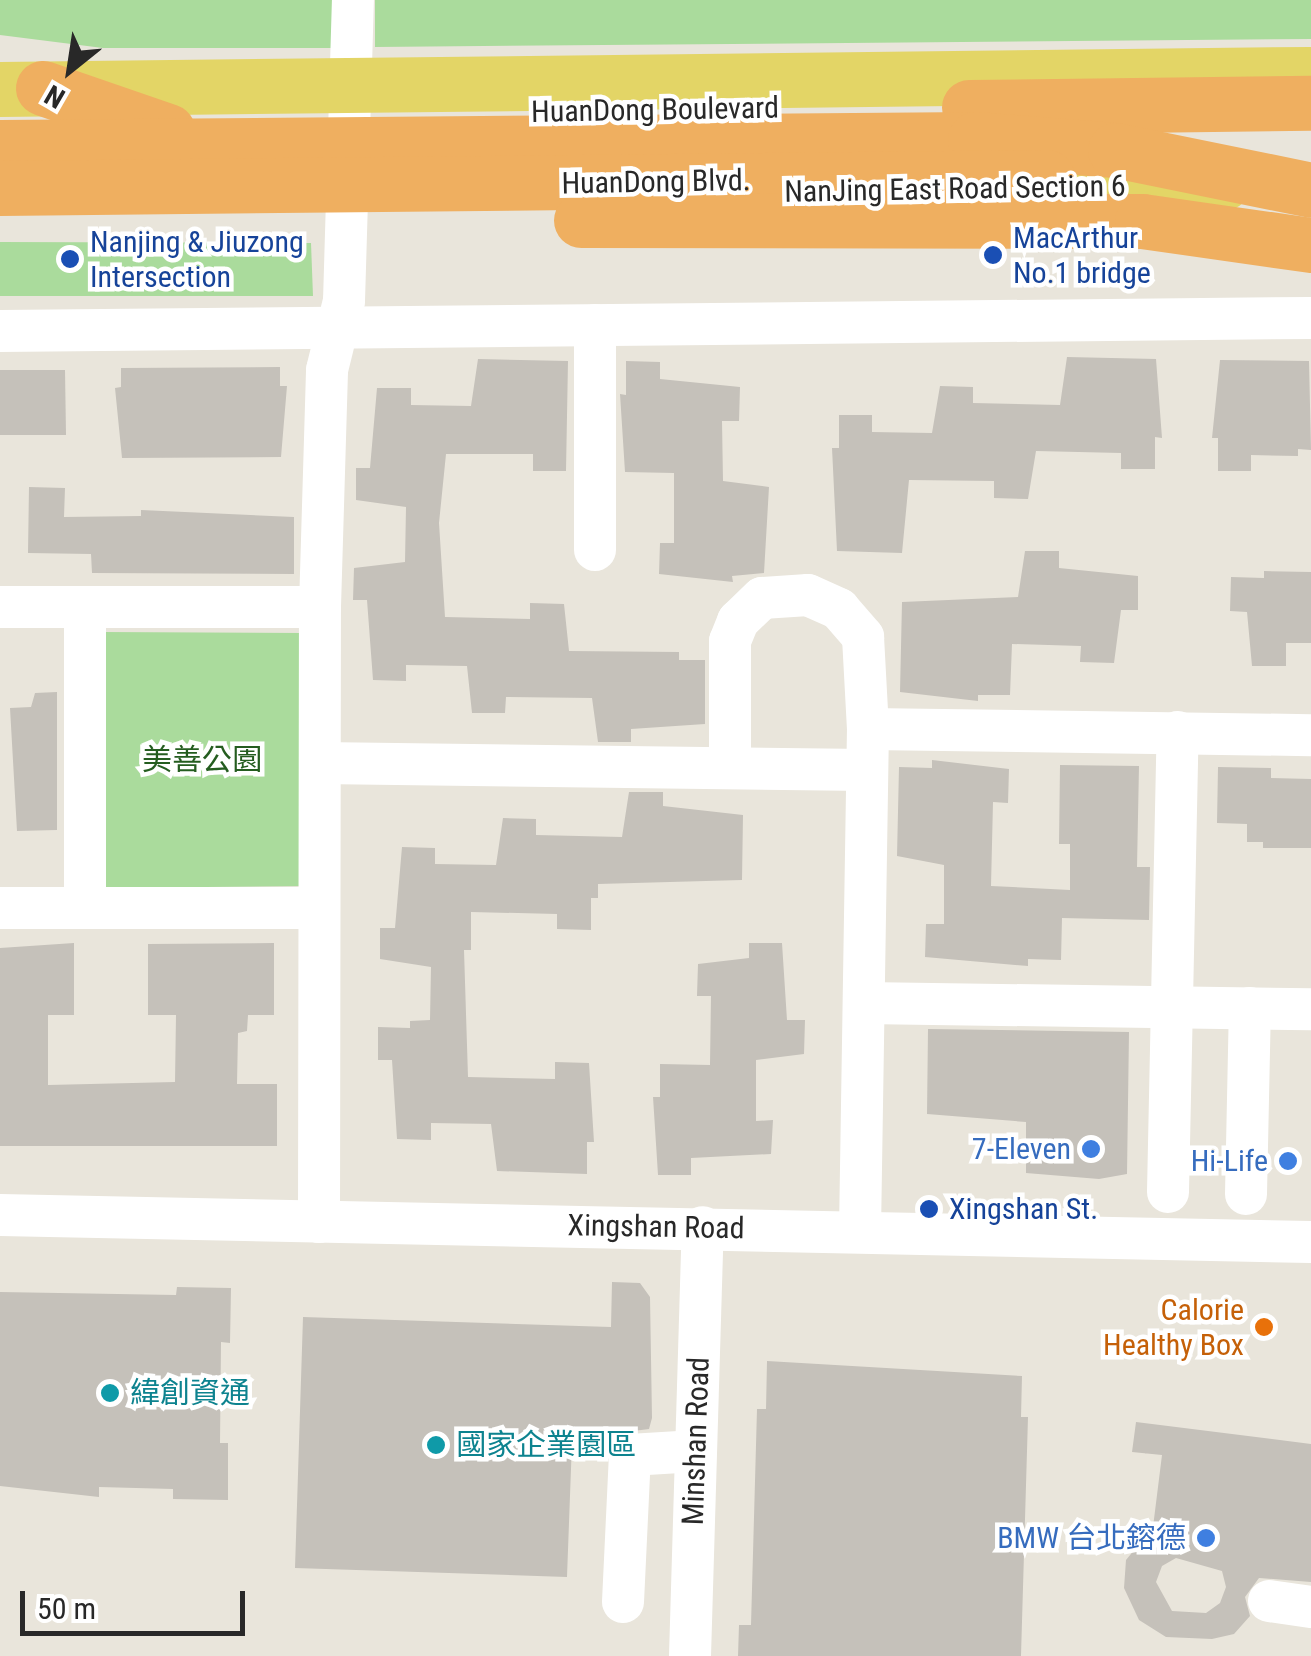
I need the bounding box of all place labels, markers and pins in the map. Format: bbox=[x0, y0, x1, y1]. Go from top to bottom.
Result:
place label: MacArthur No.1 bridge bbox=[1013, 220, 1151, 290]
place label: Nanjing & Jiuzong Intersection bbox=[90, 224, 304, 294]
marker: MacArthur No.1 bridge bbox=[982, 244, 1004, 266]
marker: Nanjing & Jiuzong Intersection bbox=[59, 248, 81, 270]
place label: 7-Eleven bbox=[972, 1131, 1071, 1167]
marker: 7-Eleven bbox=[1080, 1138, 1102, 1160]
place label: Hi-Life bbox=[1191, 1143, 1268, 1179]
marker: Hi-Life bbox=[1277, 1150, 1299, 1172]
place label: Xingshan St. bbox=[949, 1191, 1098, 1227]
marker: Xingshan St. bbox=[918, 1198, 940, 1220]
place label: Calorie Healthy Box bbox=[1103, 1292, 1244, 1362]
marker: Calorie Healthy Box bbox=[1253, 1316, 1275, 1338]
place label: 緯創資通 bbox=[130, 1375, 250, 1411]
marker: 緯創資通 bbox=[99, 1382, 121, 1404]
place label: 國家企業園區 bbox=[456, 1427, 636, 1463]
marker: 國家企業園區 bbox=[425, 1434, 447, 1456]
place label: BMW 台北鎔德 bbox=[997, 1520, 1186, 1556]
marker: BMW 台北鎔德 bbox=[1195, 1527, 1217, 1549]

